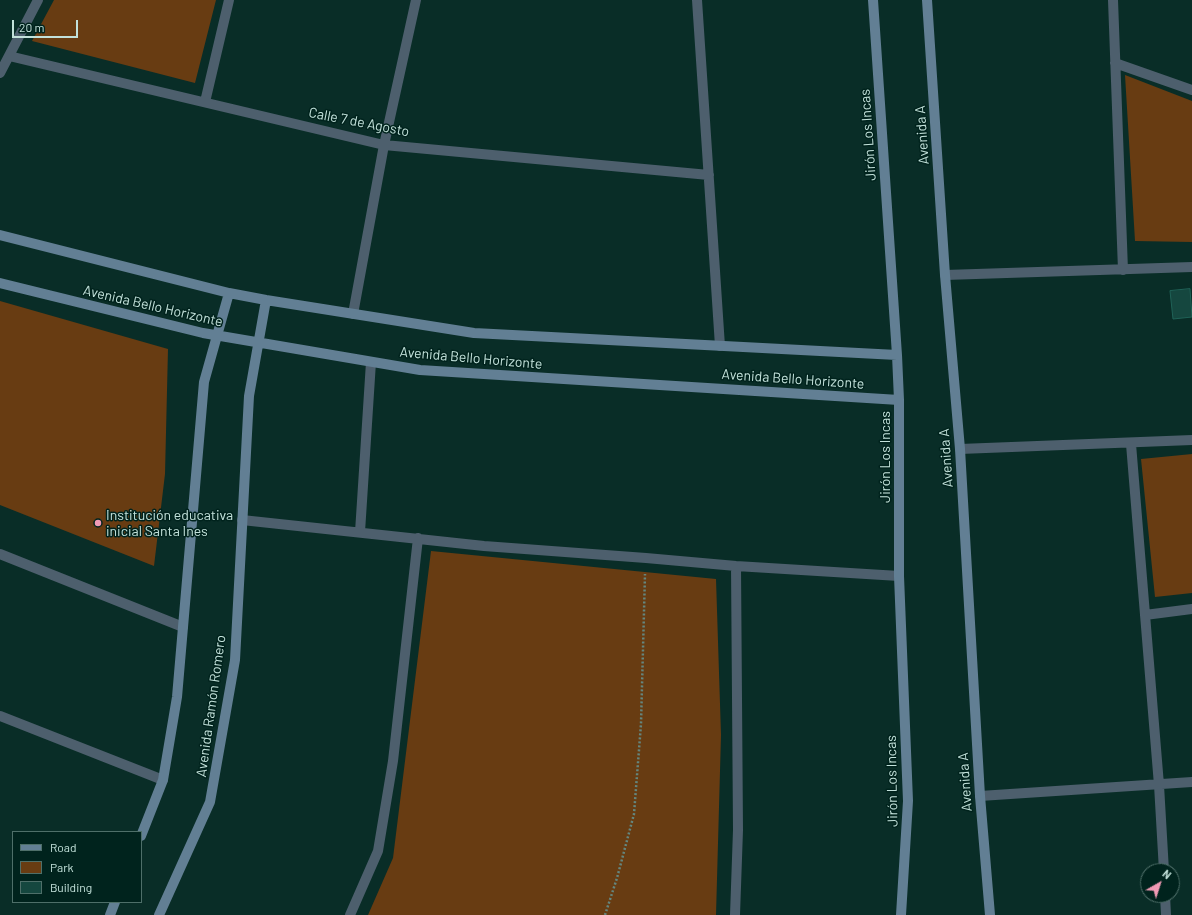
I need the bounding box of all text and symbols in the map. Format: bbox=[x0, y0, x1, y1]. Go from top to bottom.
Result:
scale bar bbox=[14, 12, 80, 38]
text: 20 m bbox=[19, 20, 45, 34]
street label: Jirón Los Incas bbox=[856, 89, 880, 181]
street label: Calle 7 de Agosto bbox=[307, 104, 411, 140]
street label: Avenida A bbox=[912, 105, 932, 165]
street label: Avenida Bello Horizonte bbox=[81, 282, 225, 330]
street label: Avenida Bello Horizonte bbox=[399, 343, 543, 373]
street label: Avenida Bello Horizonte bbox=[721, 366, 865, 392]
street label: Jirón Los Incas bbox=[877, 411, 893, 503]
street label: Avenida A bbox=[936, 428, 956, 488]
place label: Institución educativa inicial Santa Ines bbox=[106, 507, 233, 540]
marker: Institución educativa inicial Santa Ines bbox=[93, 518, 103, 528]
street label: Avenida Ramón Romero bbox=[193, 634, 229, 778]
street label: Jirón Los Incas bbox=[883, 735, 901, 827]
street label: Avenida A bbox=[955, 752, 975, 812]
legend bbox=[12, 831, 142, 903]
text: Road bbox=[50, 840, 77, 854]
text: Park bbox=[50, 860, 74, 874]
north arrow bbox=[1140, 863, 1180, 903]
text: N bbox=[1160, 867, 1174, 881]
text: Building bbox=[50, 880, 92, 894]

